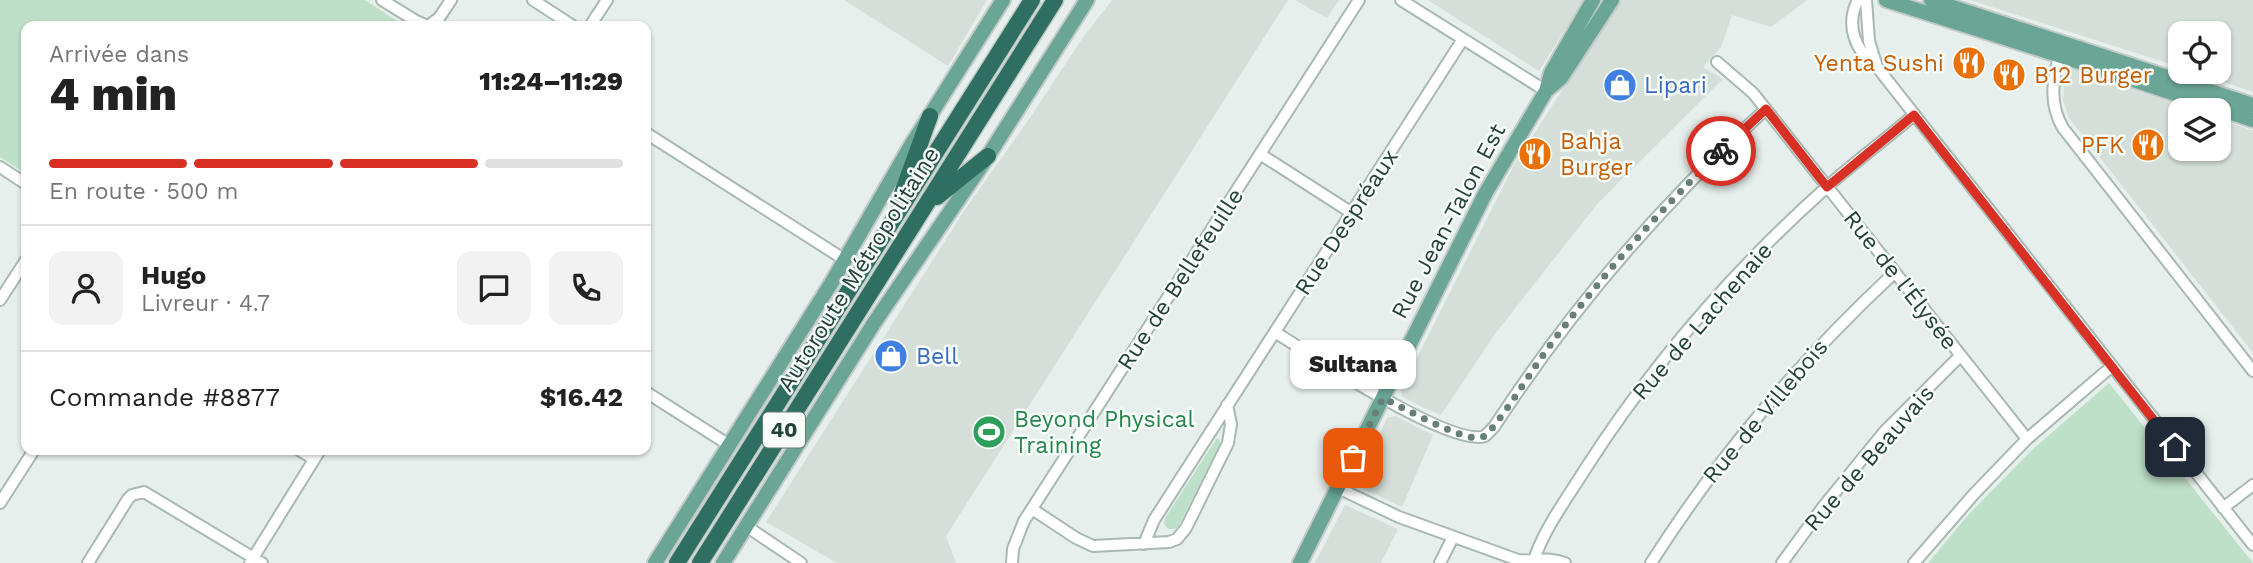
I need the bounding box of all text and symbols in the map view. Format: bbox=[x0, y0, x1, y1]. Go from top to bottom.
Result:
map controls bbox=[2168, 21, 2231, 161]
button: locate bbox=[2168, 21, 2231, 84]
text: Arrivée dans bbox=[49, 41, 189, 68]
restaurant icon: Yenta Sushi bbox=[1950, 44, 1988, 82]
place label: Yenta Sushi bbox=[1814, 50, 1944, 77]
restaurant icon: B12 Burger bbox=[1990, 56, 2028, 94]
place label: B12 Burger bbox=[2034, 62, 2152, 89]
text: 11:24–11:29 bbox=[479, 66, 623, 96]
shop icon: Lipari bbox=[1601, 66, 1639, 104]
text: 4 min bbox=[49, 67, 177, 121]
place label: Lipari bbox=[1644, 72, 1707, 99]
button: layers bbox=[2168, 98, 2231, 161]
courier bbox=[1686, 116, 1756, 186]
street label: Rue Jean-Talon Est bbox=[1386, 119, 1511, 323]
restaurant icon: PFK bbox=[2129, 126, 2167, 164]
place label: Bahja Burger bbox=[1560, 128, 1633, 181]
icon: bike bbox=[1702, 132, 1740, 170]
place label: PFK bbox=[2081, 132, 2124, 159]
restaurant icon: Bahja Burger bbox=[1516, 135, 1554, 173]
street label: Autoroute Métropolitaine bbox=[772, 142, 945, 396]
street label: Rue Despréaux bbox=[1289, 144, 1404, 300]
text: En route · 500 m bbox=[49, 178, 238, 205]
street label: Rue de Bellefeuille bbox=[1112, 183, 1249, 375]
street label: Rue de l'Élysée bbox=[1838, 205, 1963, 355]
street label: Rue de Lachenaie bbox=[1627, 237, 1778, 406]
button: person bbox=[49, 251, 123, 325]
button: chat bbox=[457, 251, 531, 325]
button: phone bbox=[549, 251, 623, 325]
text: Hugo bbox=[141, 260, 206, 290]
text: Livreur · 4.7 bbox=[141, 290, 270, 317]
street label: Rue de Villebois bbox=[1697, 334, 1834, 489]
shop icon: Bell bbox=[872, 337, 910, 375]
callout: Sultana bbox=[1290, 339, 1416, 388]
place label: Bell bbox=[916, 343, 958, 370]
text: Sultana bbox=[1309, 351, 1397, 378]
street label: Rue de Beauvais bbox=[1799, 380, 1940, 537]
text: Commande #8877 bbox=[49, 382, 280, 412]
text: $16.42 bbox=[540, 382, 623, 412]
place label: Beyond Physical Training bbox=[1014, 406, 1195, 459]
road number: 40 bbox=[763, 412, 805, 448]
sports icon: Beyond Physical Training bbox=[970, 413, 1008, 451]
pin bbox=[2145, 417, 2205, 477]
pin bbox=[1323, 428, 1383, 488]
icon: home bbox=[2156, 428, 2194, 466]
icon: bag bbox=[1334, 439, 1372, 477]

